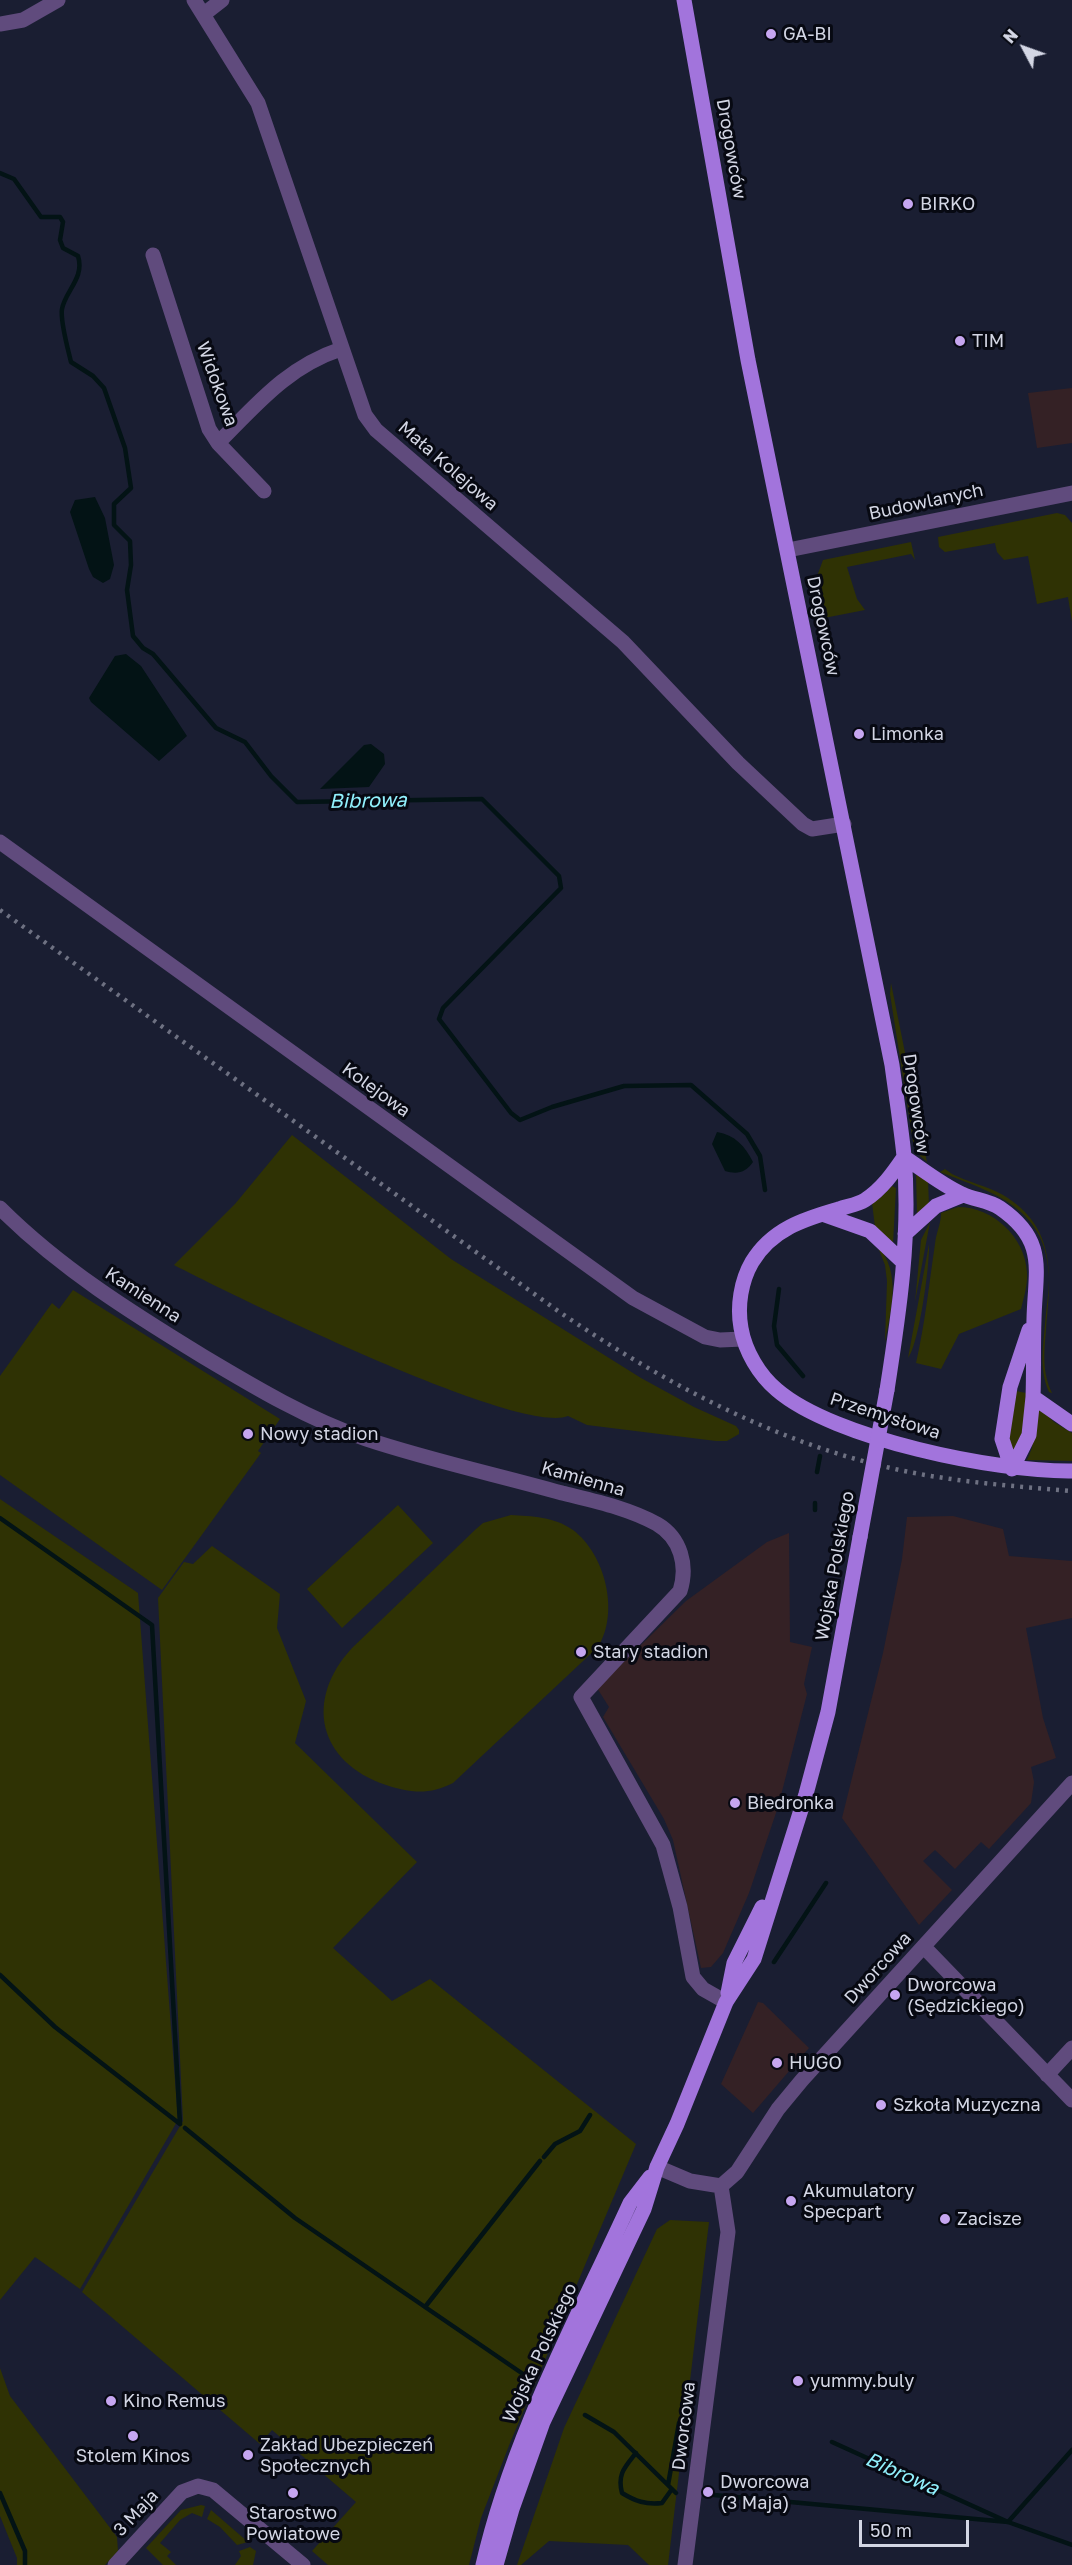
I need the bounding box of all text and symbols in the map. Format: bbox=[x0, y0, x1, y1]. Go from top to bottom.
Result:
north arrow bbox=[994, 18, 1054, 78]
place label: GA-BI bbox=[783, 23, 832, 45]
text: N bbox=[999, 25, 1022, 47]
marker: GA-BI bbox=[764, 27, 778, 41]
street label: Drogowców bbox=[712, 97, 750, 201]
place label: BIRKO bbox=[920, 193, 975, 215]
marker: BIRKO bbox=[901, 197, 915, 211]
place label: TIM bbox=[972, 330, 1004, 352]
marker: TIM bbox=[953, 334, 967, 348]
street label: Widokowa bbox=[192, 339, 242, 429]
street label: Mała Kolejowa bbox=[394, 417, 502, 515]
street label: Budowlanych bbox=[867, 479, 985, 525]
street label: Drogowców bbox=[802, 574, 844, 678]
place label: Limonka bbox=[871, 723, 944, 745]
marker: Limonka bbox=[852, 727, 866, 741]
water label: Bibrowa bbox=[329, 788, 407, 814]
street label: Drogowców bbox=[898, 1052, 934, 1156]
street label: Kolejowa bbox=[338, 1058, 414, 1122]
street label: Kamienna bbox=[101, 1263, 185, 1327]
street label: Przemysłowa bbox=[827, 1388, 943, 1444]
place label: Nowy stadion bbox=[260, 1423, 378, 1445]
marker: Nowy stadion bbox=[241, 1427, 255, 1441]
street label: Kamienna bbox=[539, 1457, 627, 1501]
street label: Wojska Polskiego bbox=[811, 1490, 859, 1642]
place label: Stary stadion bbox=[593, 1641, 708, 1663]
marker: Stary stadion bbox=[574, 1645, 588, 1659]
place label: Biedronka bbox=[747, 1792, 834, 1814]
marker: Biedronka bbox=[728, 1796, 742, 1810]
street label: Dworcowa bbox=[840, 1928, 916, 2008]
place label: Dworcowa (Sędzickiego) bbox=[907, 1974, 1025, 2016]
marker: Dworcowa (Sędzickiego) bbox=[888, 1988, 902, 2002]
place label: HUGO bbox=[789, 2052, 842, 2074]
marker: HUGO bbox=[770, 2056, 784, 2070]
place label: Szkoła Muzyczna bbox=[893, 2094, 1041, 2116]
marker: Szkoła Muzyczna bbox=[874, 2098, 888, 2112]
place label: Akumulatory Specpart bbox=[803, 2180, 914, 2222]
marker: Akumulatory Specpart bbox=[784, 2194, 798, 2208]
place label: Zacisze bbox=[957, 2208, 1022, 2230]
marker: Zacisze bbox=[938, 2212, 952, 2226]
street label: Wojska Polskiego bbox=[498, 2280, 582, 2426]
place label: yummy.buly bbox=[810, 2370, 914, 2392]
marker: yummy.buly bbox=[791, 2374, 805, 2388]
street label: Dworcowa bbox=[668, 2380, 700, 2472]
place label: Kino Remus bbox=[123, 2390, 225, 2412]
marker: Kino Remus bbox=[104, 2394, 118, 2408]
marker: Stolem Kinos bbox=[126, 2429, 140, 2443]
place label: Zakład Ubezpieczeń Społecznych bbox=[260, 2434, 433, 2476]
place label: Stolem Kinos bbox=[76, 2445, 190, 2467]
water label: Bibrowa bbox=[862, 2447, 942, 2501]
marker: Zakład Ubezpieczeń Społecznych bbox=[241, 2448, 255, 2462]
place label: Dworcowa (3 Maja) bbox=[720, 2471, 809, 2514]
street label: 3 Maja bbox=[109, 2485, 163, 2541]
marker: Dworcowa (3 Maja) bbox=[701, 2485, 715, 2499]
marker: Starostwo Powiatowe bbox=[286, 2486, 300, 2500]
place label: Starostwo Powiatowe bbox=[246, 2502, 340, 2544]
scale bar bbox=[862, 2508, 972, 2546]
text: 50 m bbox=[870, 2519, 912, 2541]

